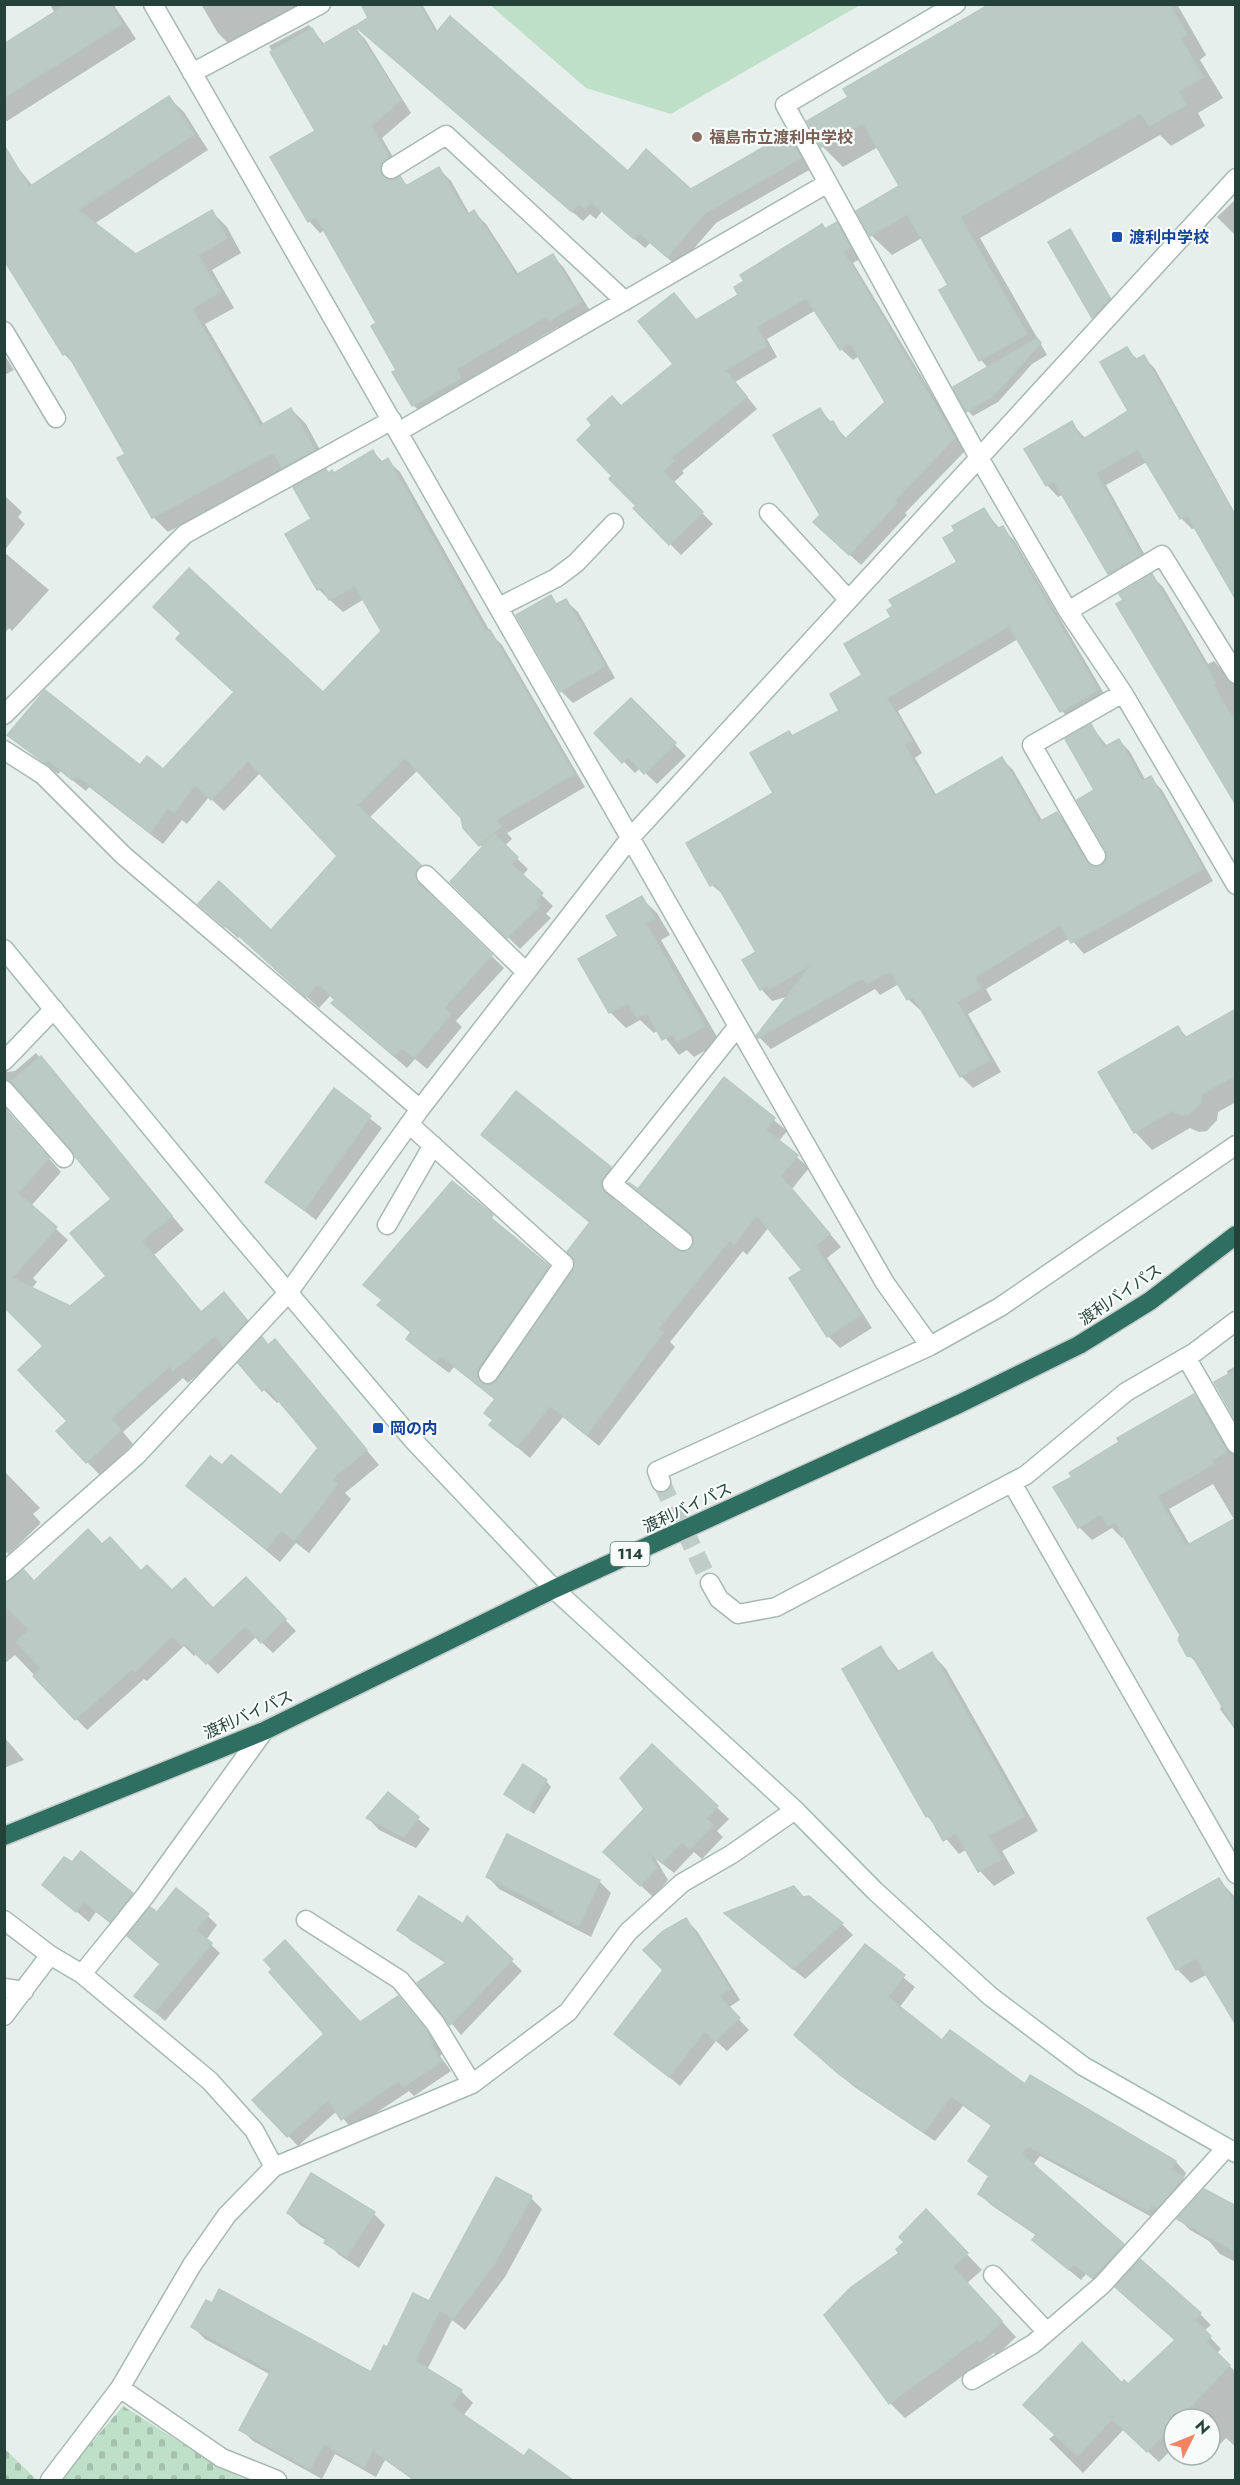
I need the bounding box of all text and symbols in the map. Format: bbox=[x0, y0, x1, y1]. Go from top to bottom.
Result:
place label: 福島市立渡利中学校 bbox=[709, 126, 853, 149]
marker: 福島市立渡利中学校 bbox=[690, 130, 704, 144]
place label: 渡利中学校 bbox=[1129, 226, 1209, 249]
marker: 渡利中学校 bbox=[1110, 230, 1124, 244]
street label: 渡利バイパス bbox=[1074, 1258, 1166, 1331]
place label: 岡の内 bbox=[390, 1417, 438, 1440]
marker: 岡の内 bbox=[371, 1421, 385, 1435]
street label: 渡利バイパス bbox=[639, 1477, 735, 1538]
road number: 114 bbox=[610, 1542, 650, 1566]
street label: 渡利バイパス bbox=[200, 1684, 297, 1744]
north arrow bbox=[1162, 2407, 1222, 2467]
text: N bbox=[1190, 2415, 1215, 2440]

